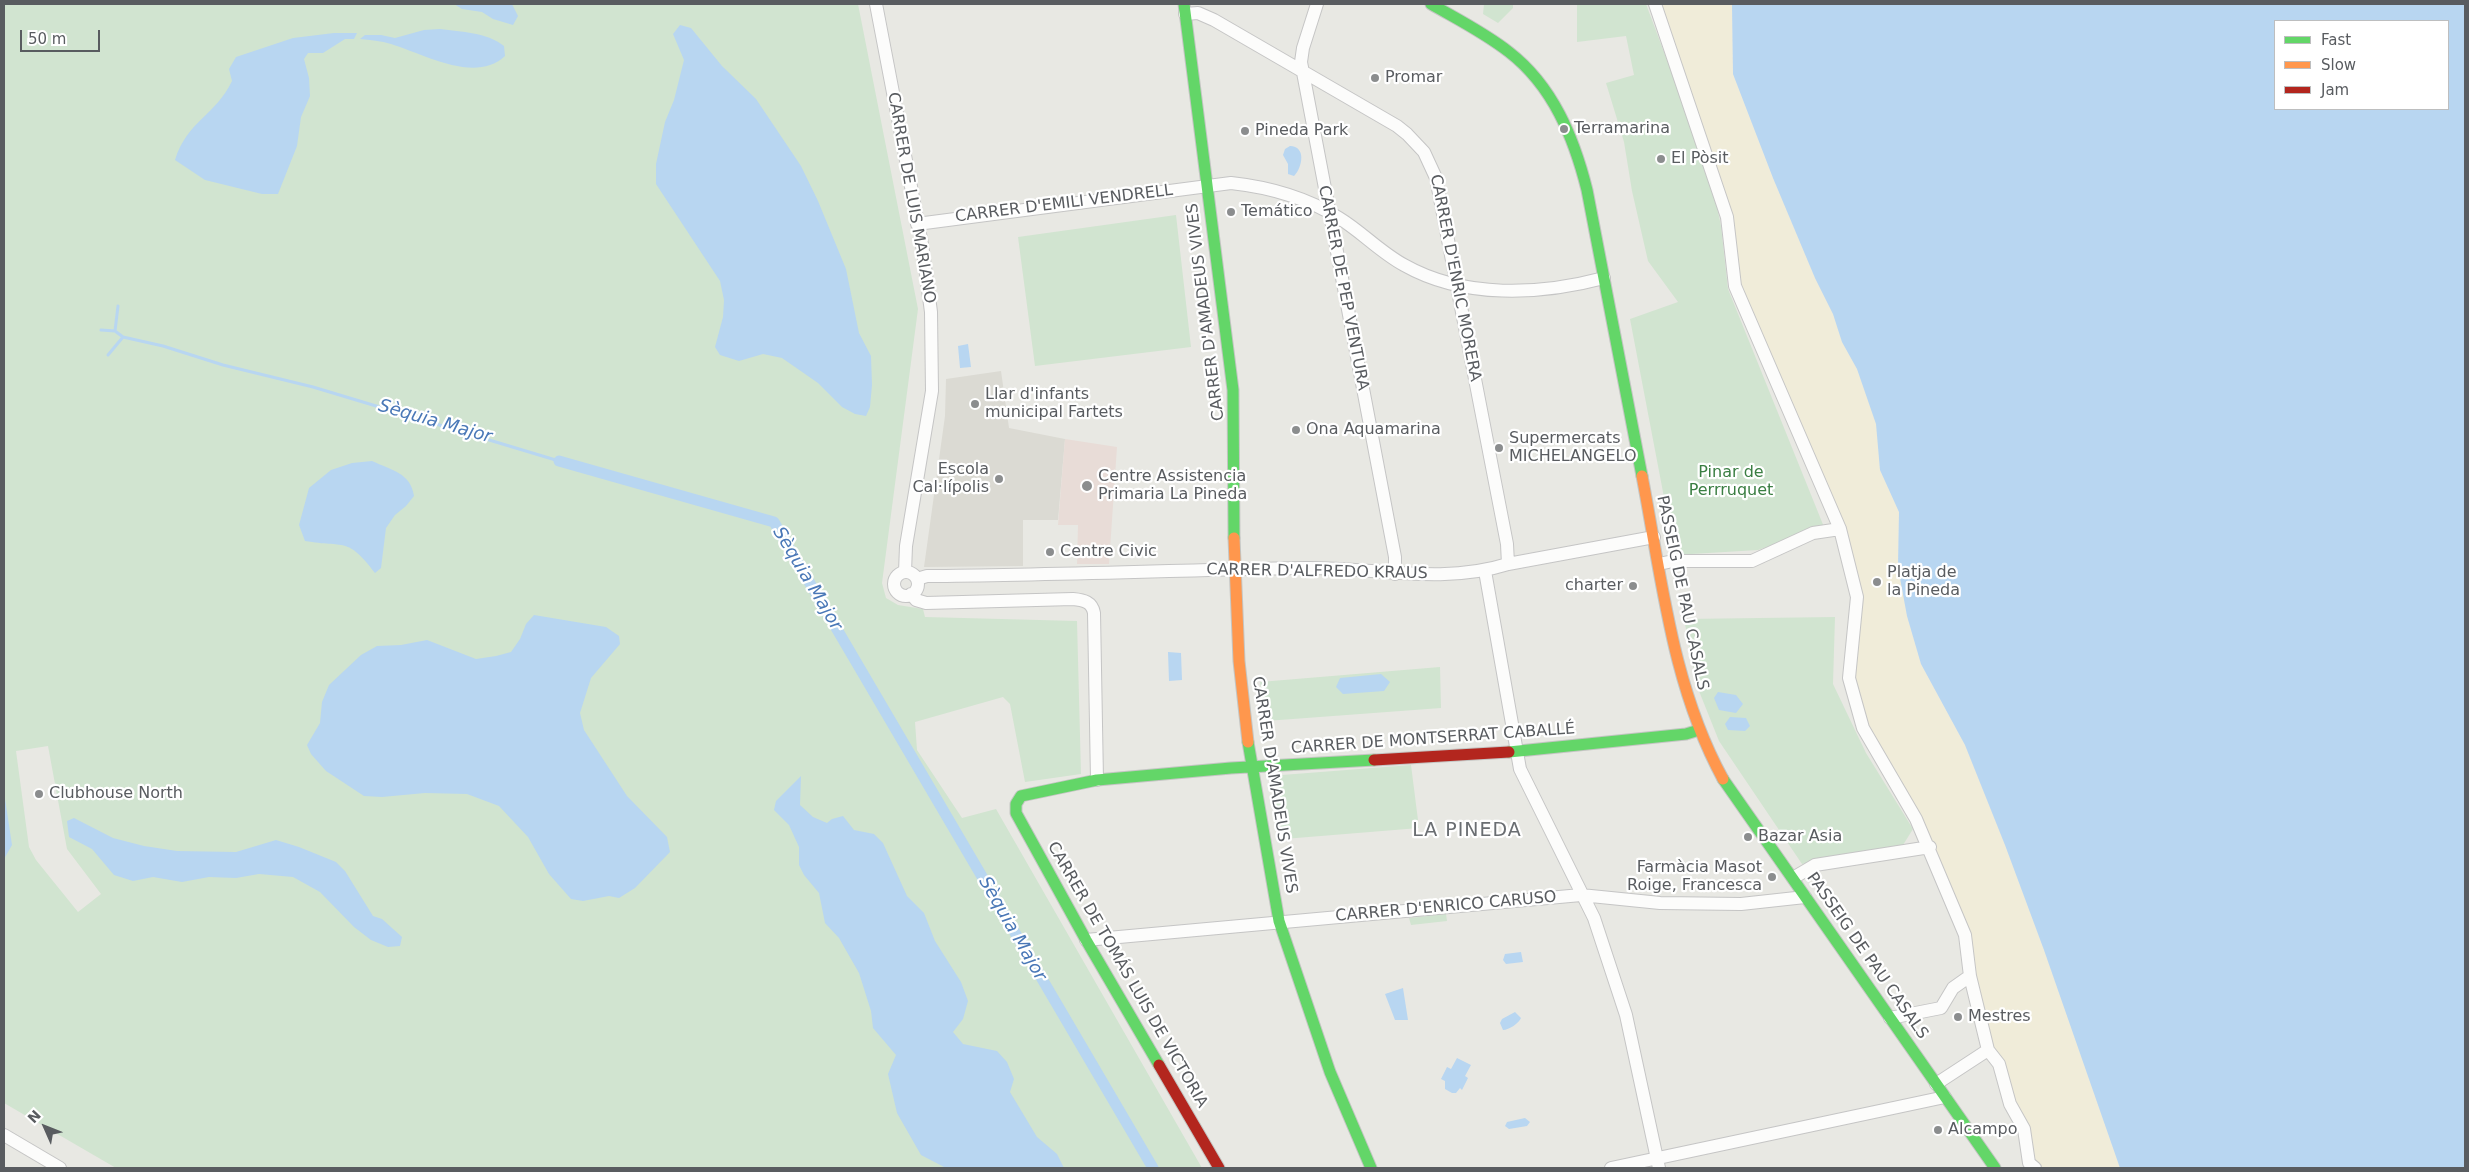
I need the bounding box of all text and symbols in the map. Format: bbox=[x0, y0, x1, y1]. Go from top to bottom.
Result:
scale bar bbox=[22, 20, 102, 52]
legend bbox=[2274, 20, 2449, 110]
text: 50 m bbox=[28, 30, 66, 48]
text: Fast bbox=[2321, 31, 2351, 49]
text: Slow bbox=[2321, 56, 2356, 74]
place label: Promar bbox=[1385, 68, 1442, 88]
marker: Promar bbox=[1369, 72, 1381, 84]
text: Jam bbox=[2321, 81, 2349, 99]
street label: CARRER DE LUIS MARIANO bbox=[883, 91, 939, 305]
place label: Terramarina bbox=[1574, 119, 1670, 139]
place label: Pineda Park bbox=[1255, 121, 1348, 141]
marker: Terramarina bbox=[1558, 123, 1570, 135]
marker: Pineda Park bbox=[1239, 125, 1251, 137]
place label: El Pòsit bbox=[1671, 149, 1729, 169]
marker: El Pòsit bbox=[1655, 153, 1667, 165]
street label: CARRER D'ENRIC MORERA bbox=[1425, 173, 1485, 383]
street label: CARRER D'EMILI VENDRELL bbox=[954, 181, 1174, 227]
street label: CARRER DE PEP VENTURA bbox=[1314, 184, 1372, 392]
street label: CARRER D'AMADEUS VIVES bbox=[1183, 202, 1229, 422]
place label: Temático bbox=[1241, 202, 1313, 222]
marker: Temático bbox=[1225, 206, 1237, 218]
place label: Llar d'infants municipal Fartets bbox=[985, 385, 1123, 423]
water label: Sèquia Major bbox=[376, 395, 494, 449]
marker: Llar d'infants municipal Fartets bbox=[969, 398, 981, 410]
place label: Ona Aquamarina bbox=[1306, 420, 1441, 440]
marker: Ona Aquamarina bbox=[1290, 424, 1302, 436]
place label: Supermercats MICHELANGELO bbox=[1509, 429, 1636, 467]
marker: Supermercats MICHELANGELO bbox=[1493, 442, 1505, 454]
place label: Escola Cal·lípolis bbox=[912, 460, 989, 498]
park label: Pinar de Perrruquet bbox=[1689, 463, 1773, 501]
place label: Centre Assistencia Primaria La Pineda bbox=[1098, 467, 1247, 505]
marker: Escola Cal·lípolis bbox=[993, 473, 1005, 485]
marker: Centre Assistencia Primaria La Pineda bbox=[1080, 479, 1094, 493]
street label: PASSEIG DE PAU CASALS bbox=[1652, 494, 1712, 692]
water label: Sèquia Major bbox=[768, 523, 846, 635]
place label: Centre Civic bbox=[1060, 542, 1157, 562]
marker: Centre Civic bbox=[1044, 546, 1056, 558]
street label: CARRER D'ALFREDO KRAUS bbox=[1206, 560, 1428, 584]
place label: Platja de la Pineda bbox=[1887, 563, 1960, 601]
place label: charter bbox=[1565, 576, 1623, 596]
marker: Platja de la Pineda bbox=[1871, 576, 1883, 588]
marker: charter bbox=[1627, 580, 1639, 592]
street label: CARRER D'AMADEUS VIVES bbox=[1247, 675, 1301, 895]
street label: CARRER DE MONTSERRAT CABALLÉ bbox=[1290, 719, 1576, 759]
place label: Clubhouse North bbox=[49, 784, 183, 804]
marker: Clubhouse North bbox=[33, 788, 45, 800]
district label: LA PINEDA bbox=[1411, 820, 1523, 842]
place label: Bazar Asia bbox=[1758, 827, 1842, 847]
marker: Bazar Asia bbox=[1742, 831, 1754, 843]
street label: CARRER DE TOMÁS LUIS DE VICTORIA bbox=[1043, 839, 1211, 1111]
place label: Farmàcia Masot Roige, Francesca bbox=[1627, 858, 1762, 896]
street label: PASSEIG DE PAU CASALS bbox=[1802, 869, 1932, 1043]
marker: Farmàcia Masot Roige, Francesca bbox=[1766, 871, 1778, 883]
water label: Sèquia Major bbox=[973, 873, 1051, 985]
street label: CARRER D'ENRICO CARUSO bbox=[1335, 888, 1557, 926]
place label: Mestres bbox=[1968, 1007, 2031, 1027]
marker: Mestres bbox=[1952, 1011, 1964, 1023]
north arrow bbox=[20, 1102, 70, 1152]
text: N bbox=[24, 1107, 44, 1126]
place label: Alcampo bbox=[1948, 1120, 2018, 1140]
marker: Alcampo bbox=[1932, 1124, 1944, 1136]

